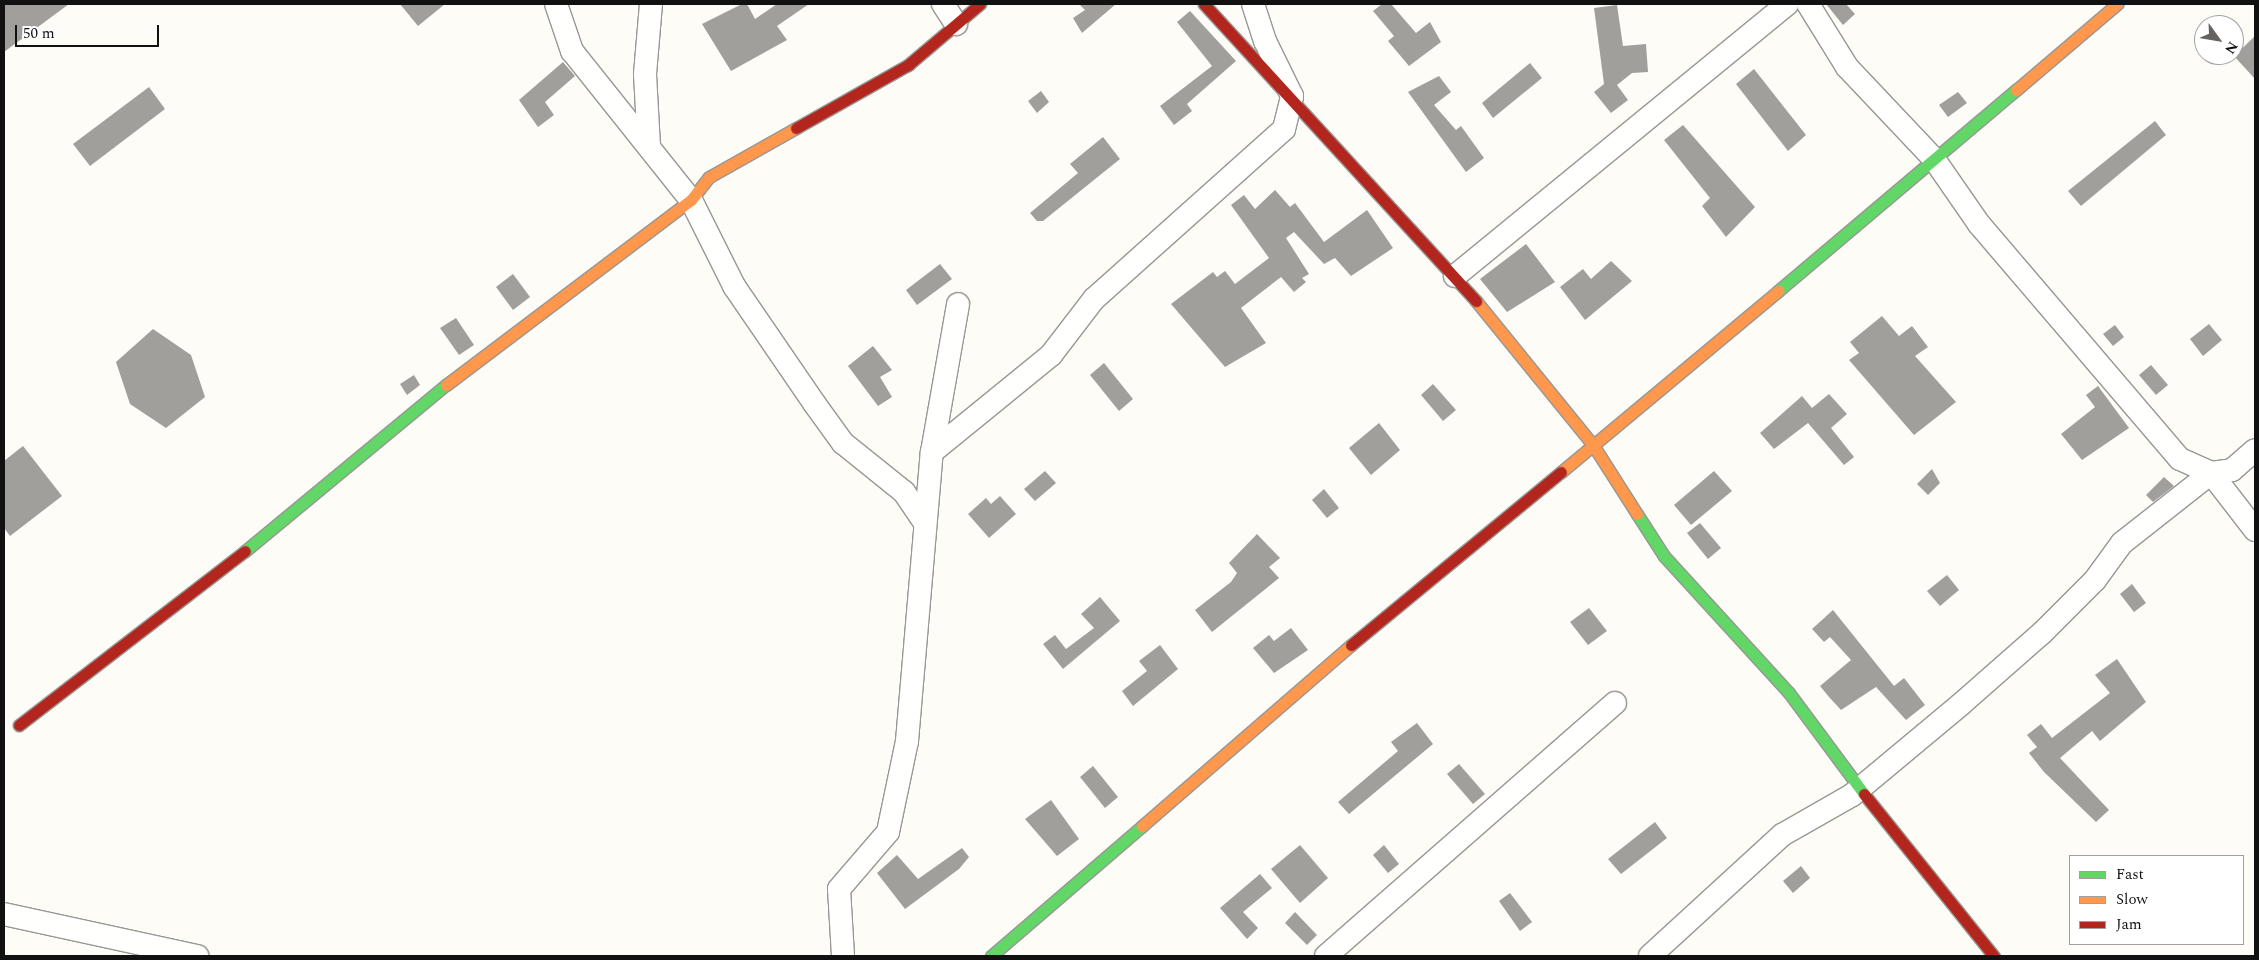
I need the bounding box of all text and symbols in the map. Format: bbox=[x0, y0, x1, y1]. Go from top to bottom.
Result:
scale bar bbox=[18, 15, 161, 47]
north arrow bbox=[2194, 15, 2244, 65]
text: 50 m bbox=[23, 22, 55, 45]
text: N bbox=[2219, 37, 2243, 58]
legend bbox=[2069, 855, 2244, 945]
text: Fast bbox=[2116, 863, 2144, 886]
text: Slow bbox=[2116, 888, 2148, 911]
text: Jam bbox=[2116, 913, 2142, 936]

